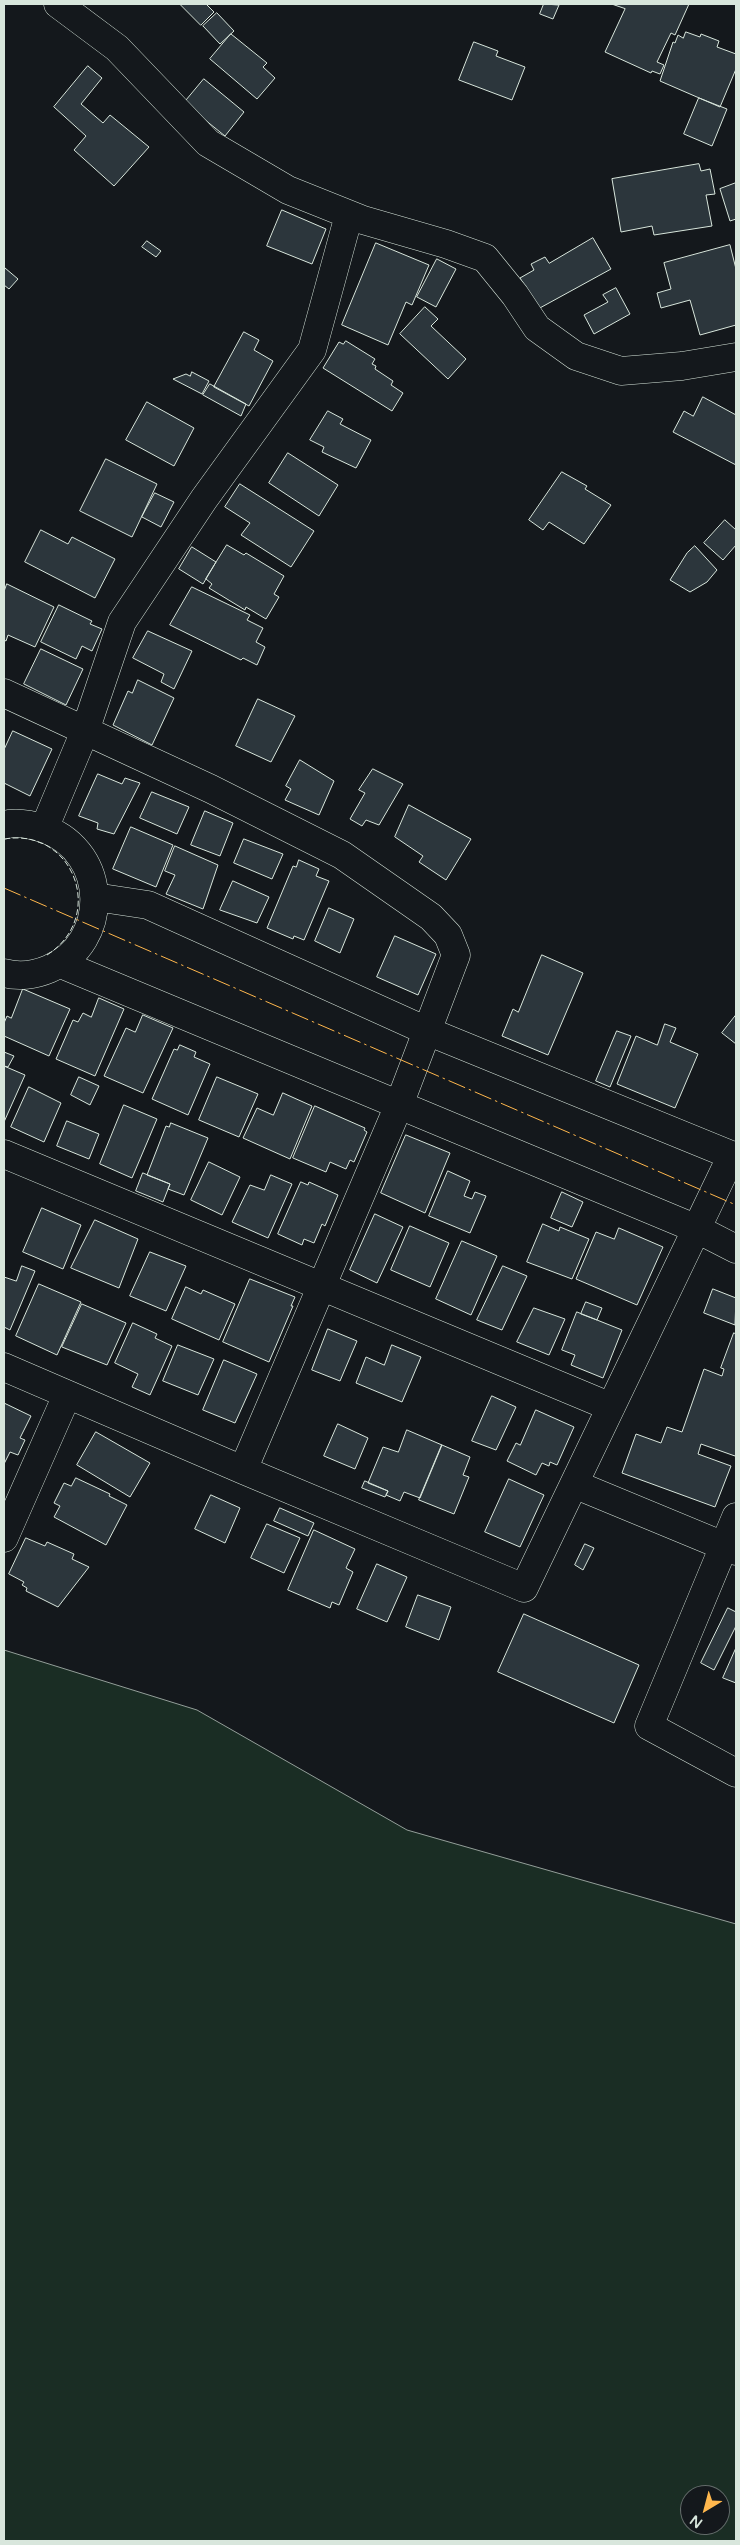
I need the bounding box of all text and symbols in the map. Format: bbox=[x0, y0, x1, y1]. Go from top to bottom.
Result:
north arrow bbox=[680, 2485, 730, 2535]
text: N bbox=[687, 2511, 706, 2532]

